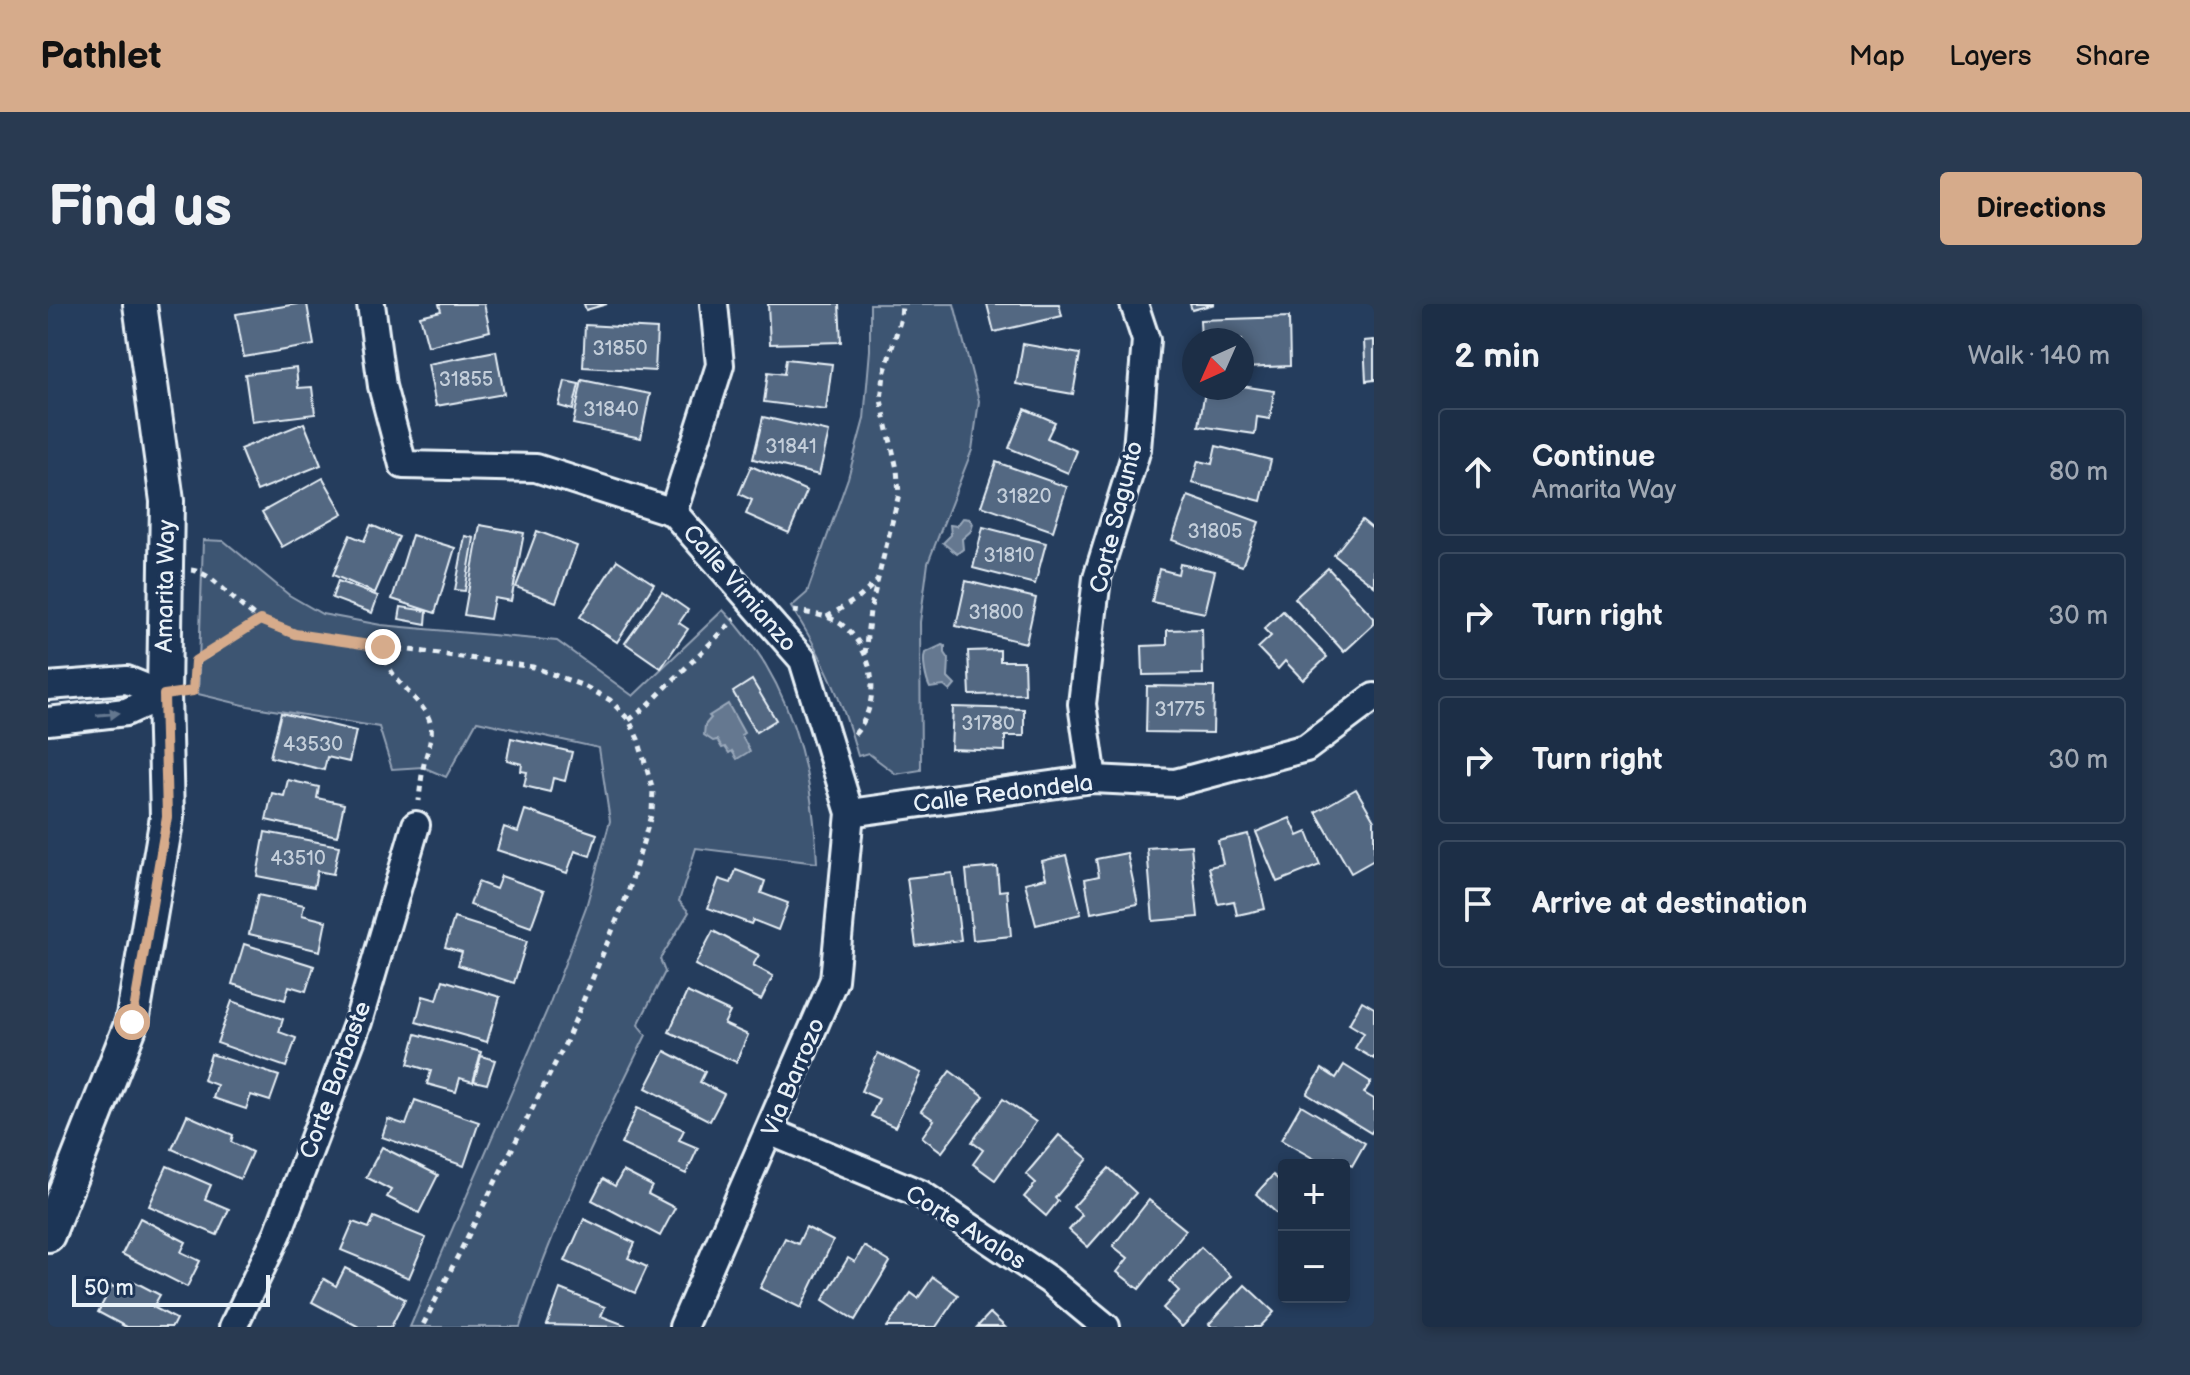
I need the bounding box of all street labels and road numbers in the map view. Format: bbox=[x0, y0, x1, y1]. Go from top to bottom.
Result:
street label: Corte Sagunto bbox=[1084, 438, 1149, 596]
street label: Amarita Way bbox=[150, 519, 181, 653]
street label: Calle Vimianzo bbox=[677, 519, 803, 658]
street label: Calle Redondela bbox=[912, 768, 1095, 819]
street label: Corte Barbaste bbox=[294, 997, 377, 1163]
street label: Via Barrozo bbox=[756, 1014, 831, 1141]
street label: Corte Avalos bbox=[900, 1179, 1031, 1276]

